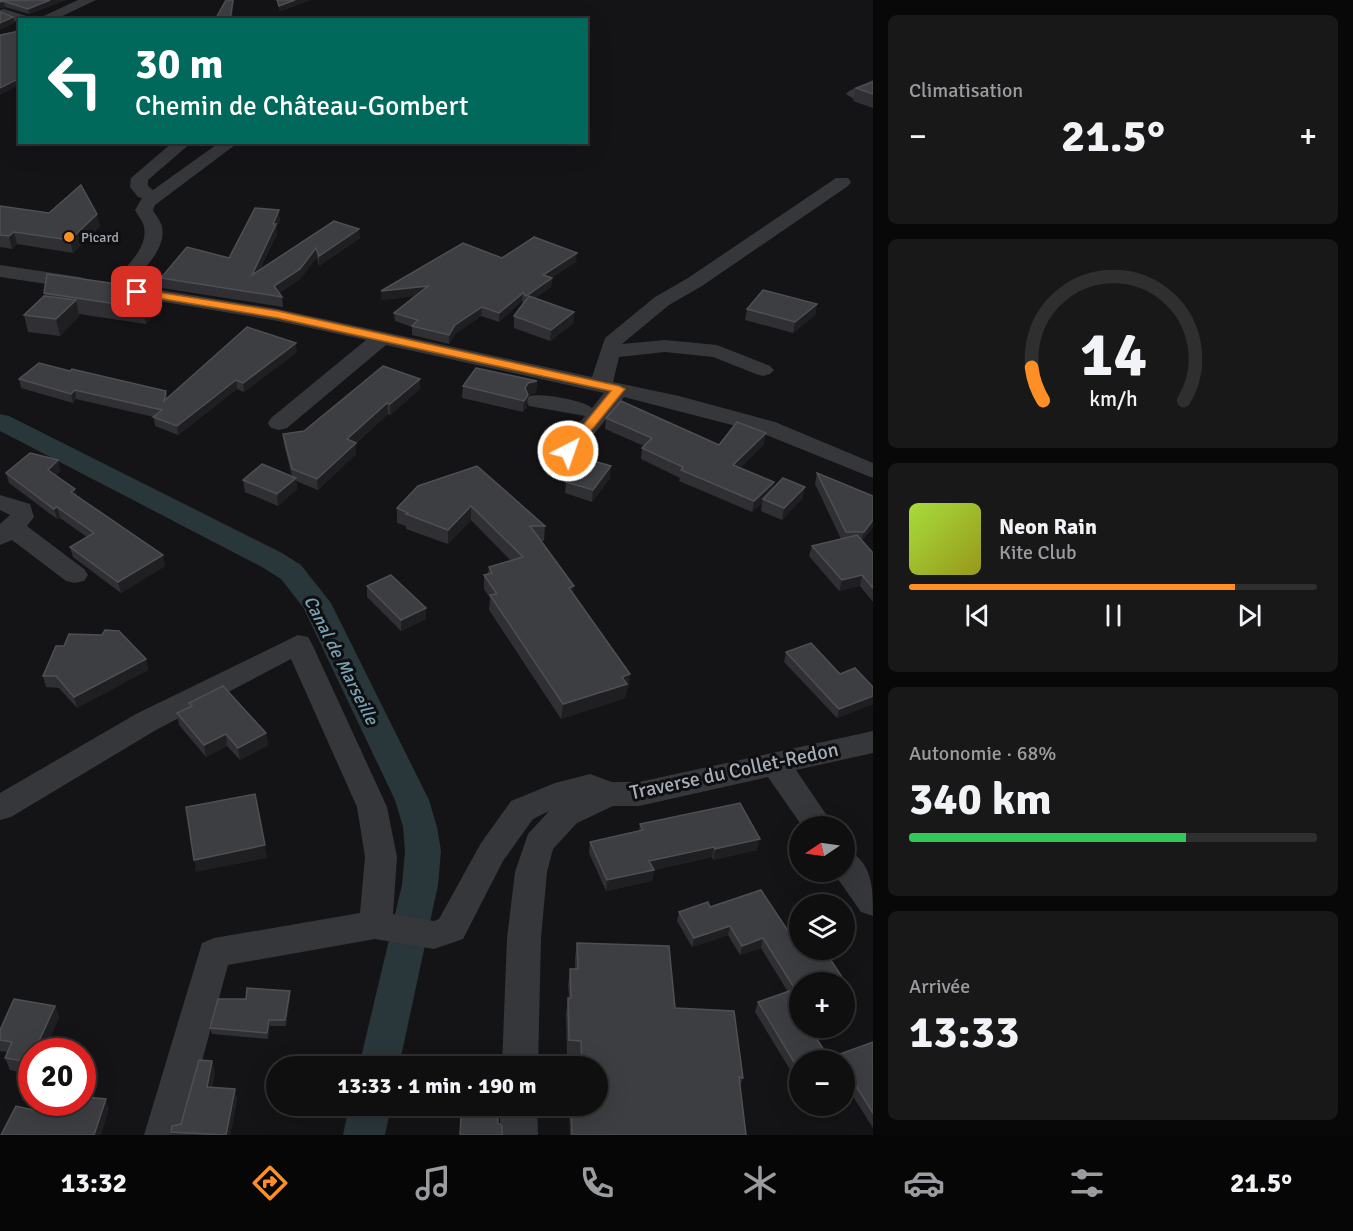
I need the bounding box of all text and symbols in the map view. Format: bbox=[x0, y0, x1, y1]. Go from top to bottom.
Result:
text: 30 m bbox=[135, 39, 224, 90]
icon: left bbox=[36, 42, 114, 120]
text: Climatisation bbox=[909, 78, 1023, 103]
text: Chemin de Château-Gombert bbox=[135, 90, 468, 123]
text: 21.5° bbox=[1061, 109, 1165, 164]
text: − bbox=[909, 116, 927, 157]
text: + bbox=[1299, 116, 1317, 157]
place label: Picard bbox=[81, 229, 119, 246]
marker: Picard bbox=[62, 230, 76, 244]
pin bbox=[111, 266, 162, 317]
icon: arrive bbox=[120, 275, 153, 308]
text: 14 bbox=[1079, 316, 1147, 393]
text: km/h bbox=[1089, 386, 1137, 412]
position arrow bbox=[536, 419, 600, 483]
text: Neon Rain bbox=[999, 513, 1097, 540]
text: Kite Club bbox=[999, 540, 1077, 565]
water label: Canal de Marseille bbox=[299, 592, 383, 729]
icon: previous bbox=[961, 599, 994, 632]
icon: pause bbox=[1097, 599, 1130, 632]
icon: next bbox=[1233, 599, 1266, 632]
street label: Traverse du Collet-Redon bbox=[627, 737, 841, 805]
text: Autonomie · 68% bbox=[909, 741, 1056, 766]
text: 340 km bbox=[909, 772, 1052, 827]
north arrow bbox=[789, 816, 855, 882]
map controls bbox=[789, 816, 855, 1116]
button: layers bbox=[789, 894, 855, 960]
button: + bbox=[789, 972, 855, 1038]
text: Arrivée bbox=[909, 974, 970, 999]
text: 13:33 bbox=[909, 1005, 1019, 1060]
speed limit sign: 20 bbox=[18, 1038, 96, 1116]
button: − bbox=[789, 1050, 855, 1116]
text: 13:33 · 1 min · 190 m bbox=[337, 1072, 537, 1099]
icon: directions bbox=[249, 1162, 291, 1204]
icon: music bbox=[412, 1162, 454, 1204]
icon: phone bbox=[576, 1162, 618, 1204]
icon: climate bbox=[739, 1162, 781, 1204]
icon: car bbox=[903, 1162, 945, 1204]
icon: filters bbox=[1066, 1162, 1108, 1204]
text: 13:32 bbox=[61, 1167, 127, 1200]
text: 21.5° bbox=[1230, 1167, 1292, 1200]

